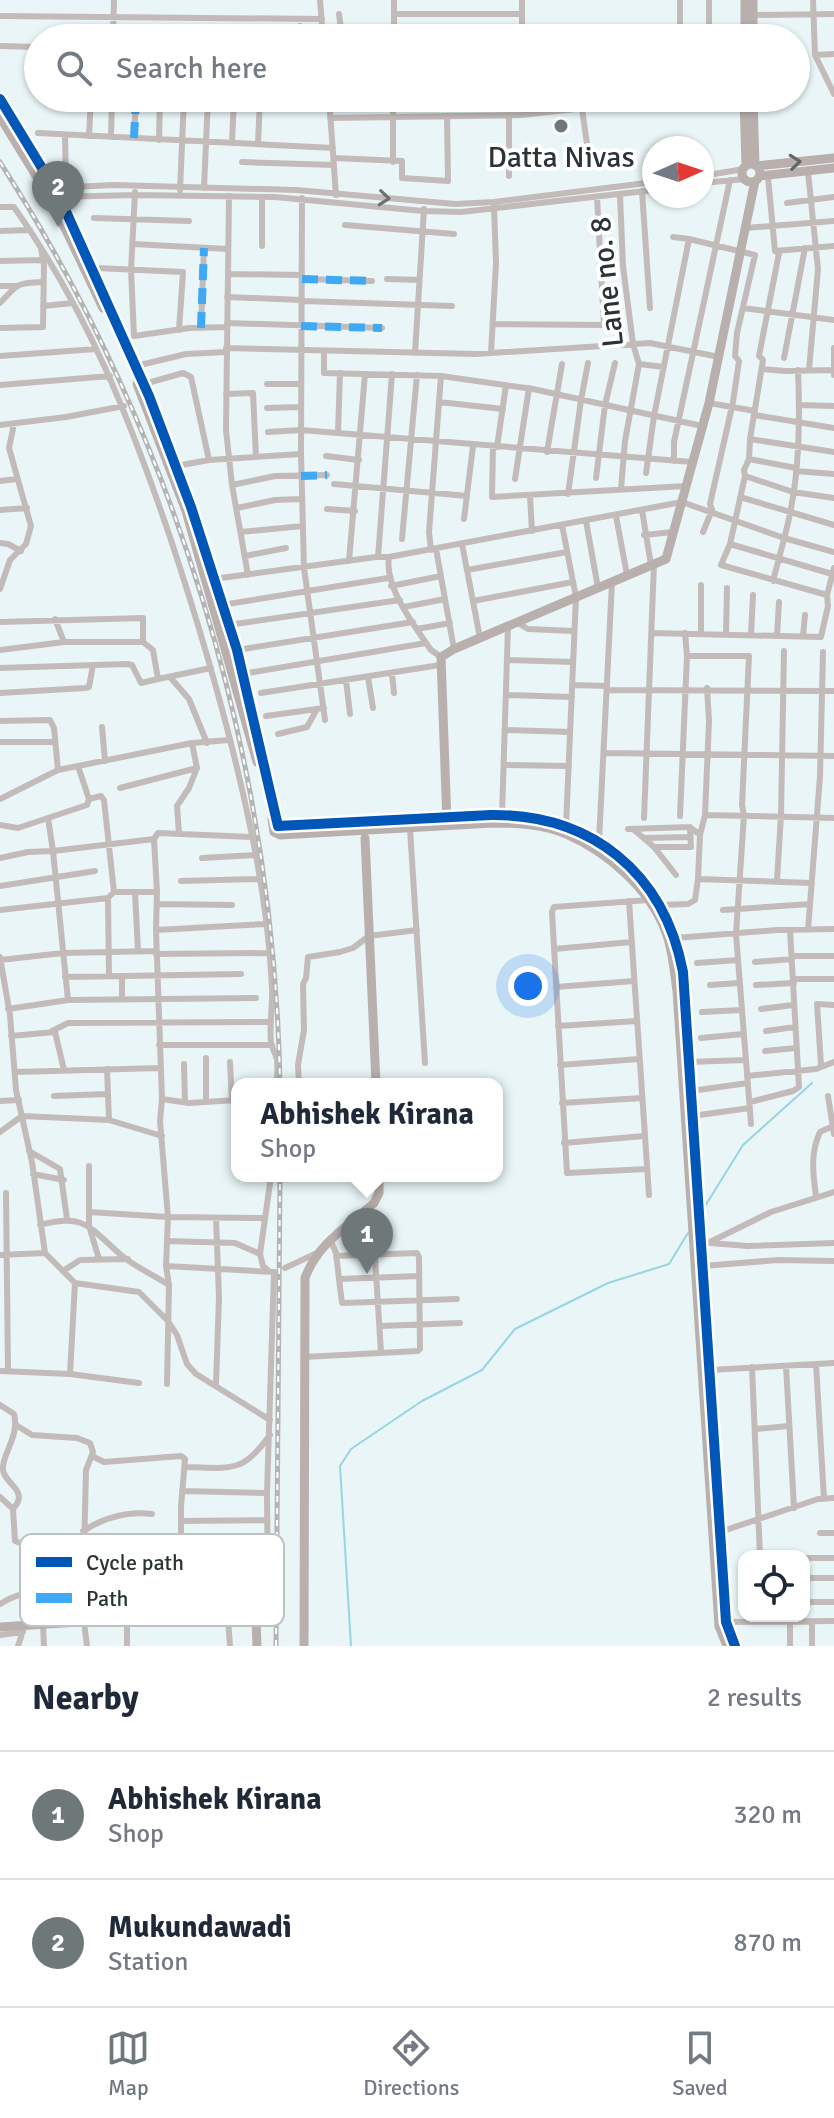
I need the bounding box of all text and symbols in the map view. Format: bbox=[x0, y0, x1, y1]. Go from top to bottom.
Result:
search box bbox=[24, 24, 810, 112]
icon: search bbox=[52, 46, 96, 90]
text: Search here bbox=[116, 50, 267, 87]
marker: Datta Nivas bbox=[552, 117, 570, 135]
north arrow bbox=[642, 136, 714, 208]
place label: Datta Nivas bbox=[487, 139, 635, 176]
one-way arrow bbox=[788, 154, 802, 171]
pin: 2 bbox=[32, 161, 84, 227]
one-way arrow bbox=[377, 189, 390, 206]
street label: Lane no. 8 bbox=[582, 215, 632, 349]
your location bbox=[508, 966, 548, 1006]
popup bbox=[231, 1078, 503, 1182]
text: Abhishek Kirana bbox=[260, 1096, 474, 1133]
text: Shop bbox=[260, 1133, 316, 1165]
pin: 1 bbox=[341, 1208, 393, 1274]
legend bbox=[20, 1534, 284, 1626]
text: Cycle path bbox=[86, 1549, 184, 1576]
map controls bbox=[738, 1550, 810, 1622]
button: locate bbox=[738, 1550, 810, 1622]
text: Path bbox=[86, 1585, 129, 1612]
text: Nearby bbox=[32, 1677, 139, 1719]
text: 2 results bbox=[707, 1682, 802, 1714]
text: Abhishek Kirana bbox=[108, 1781, 322, 1818]
text: 1 bbox=[51, 1799, 65, 1831]
text: 320 m bbox=[733, 1799, 802, 1831]
text: Shop bbox=[108, 1818, 164, 1850]
text: Mukundawadi bbox=[108, 1909, 292, 1946]
text: 2 bbox=[51, 1927, 65, 1959]
text: 870 m bbox=[733, 1927, 802, 1959]
text: Station bbox=[108, 1946, 189, 1978]
tab: Map bbox=[106, 2026, 150, 2101]
tab: Directions bbox=[363, 2026, 459, 2101]
tab: Saved bbox=[672, 2026, 728, 2101]

